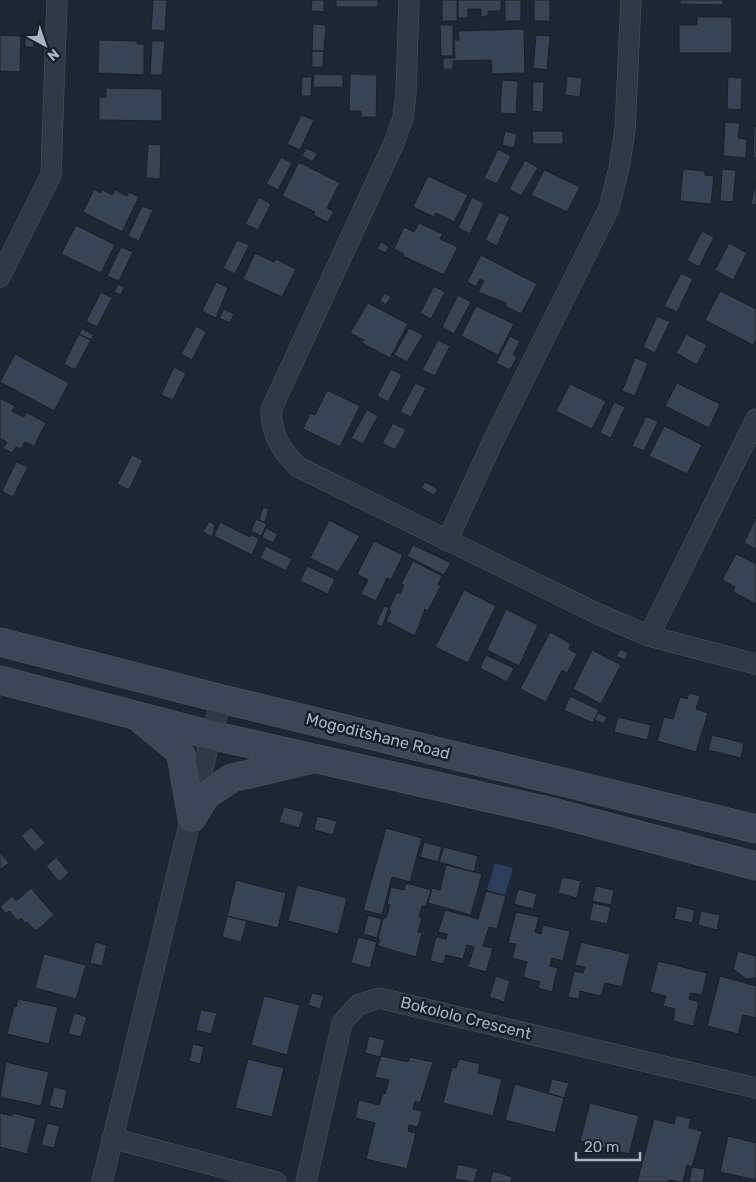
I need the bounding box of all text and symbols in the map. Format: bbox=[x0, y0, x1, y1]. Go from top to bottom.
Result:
north arrow bbox=[20, 20, 70, 70]
text: N bbox=[44, 45, 62, 64]
street label: Mogoditshane Road bbox=[304, 709, 452, 763]
street label: Bokololo Crescent bbox=[399, 993, 533, 1043]
scale bar bbox=[576, 1130, 640, 1162]
text: 20 m bbox=[584, 1138, 619, 1156]

